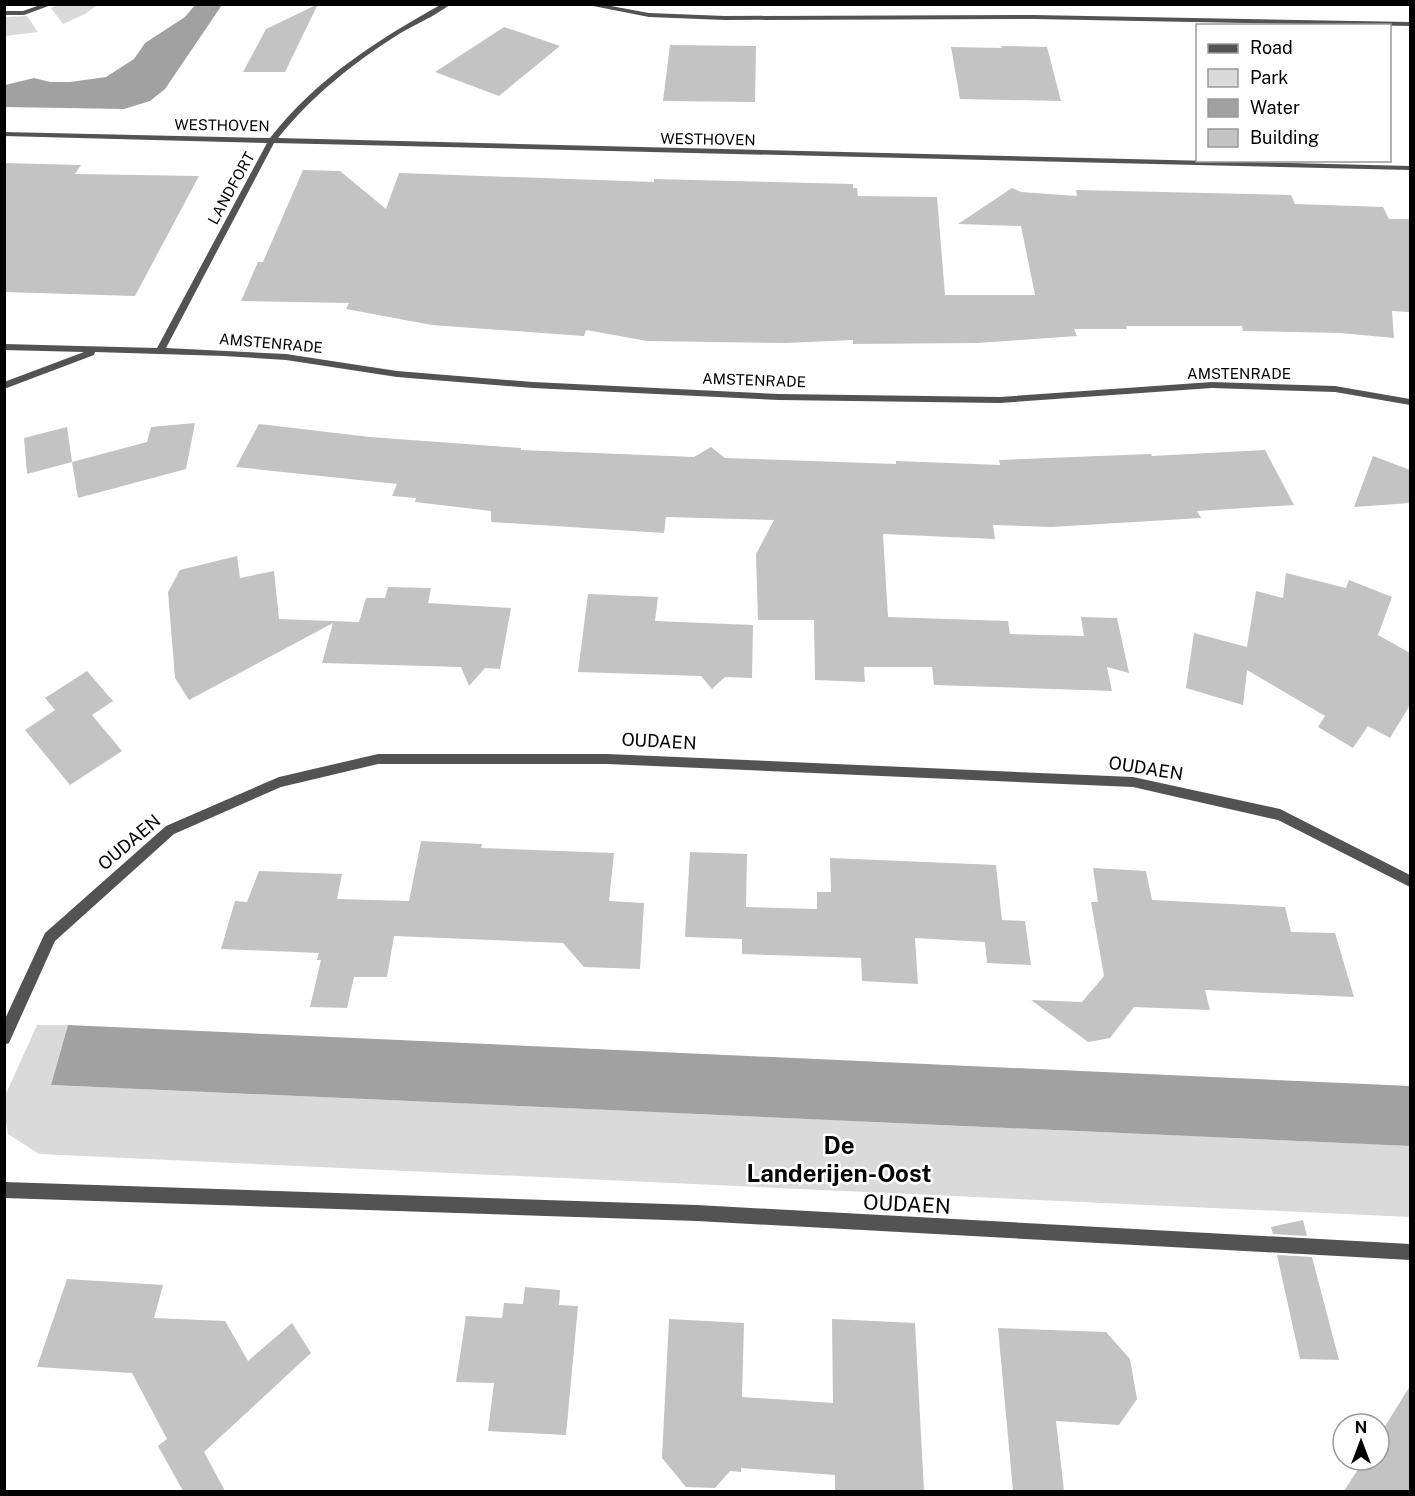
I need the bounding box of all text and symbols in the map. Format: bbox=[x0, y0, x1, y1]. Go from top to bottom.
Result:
legend bbox=[1196, 24, 1391, 162]
text: Road bbox=[1250, 37, 1293, 58]
text: Park bbox=[1250, 67, 1288, 88]
text: Water bbox=[1250, 97, 1300, 118]
street label: WESTHOVEN bbox=[174, 116, 270, 134]
text: Building bbox=[1250, 127, 1319, 148]
street label: WESTHOVEN bbox=[660, 130, 756, 148]
street label: LANDFORT bbox=[204, 149, 258, 227]
street label: AMSTENRADE bbox=[218, 330, 324, 356]
street label: AMSTENRADE bbox=[1187, 365, 1291, 382]
street label: AMSTENRADE bbox=[702, 370, 806, 390]
street label: OUDAEN bbox=[621, 729, 697, 753]
street label: OUDAEN bbox=[1107, 752, 1185, 784]
street label: OUDAEN bbox=[93, 810, 165, 874]
district label: De Landerijen-Oost bbox=[747, 1131, 931, 1187]
street label: OUDAEN bbox=[863, 1189, 951, 1219]
north arrow bbox=[1331, 1412, 1391, 1472]
text: N bbox=[1355, 1418, 1367, 1437]

